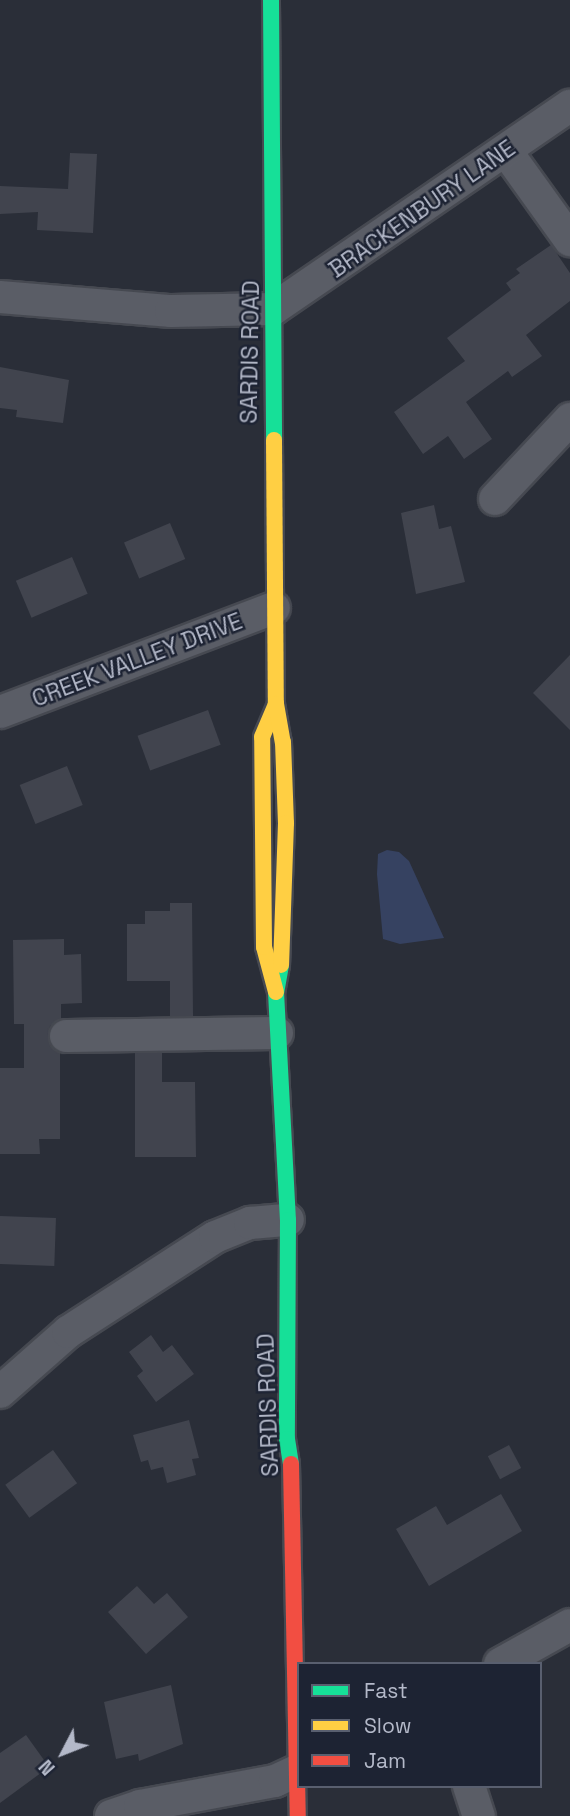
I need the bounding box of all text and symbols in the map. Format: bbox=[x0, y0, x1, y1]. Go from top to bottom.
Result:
street label: BRACKENBURY LANE bbox=[324, 134, 520, 284]
street label: SARDIS ROAD bbox=[235, 280, 265, 424]
street label: CREEK VALLEY DRIVE bbox=[28, 607, 246, 713]
street label: SARDIS ROAD bbox=[252, 1333, 284, 1477]
legend bbox=[297, 1662, 542, 1788]
text: Fast bbox=[364, 1677, 408, 1704]
text: Slow bbox=[364, 1712, 412, 1739]
north arrow bbox=[28, 1718, 98, 1788]
text: Jam bbox=[364, 1747, 406, 1774]
text: N bbox=[33, 1754, 61, 1780]

